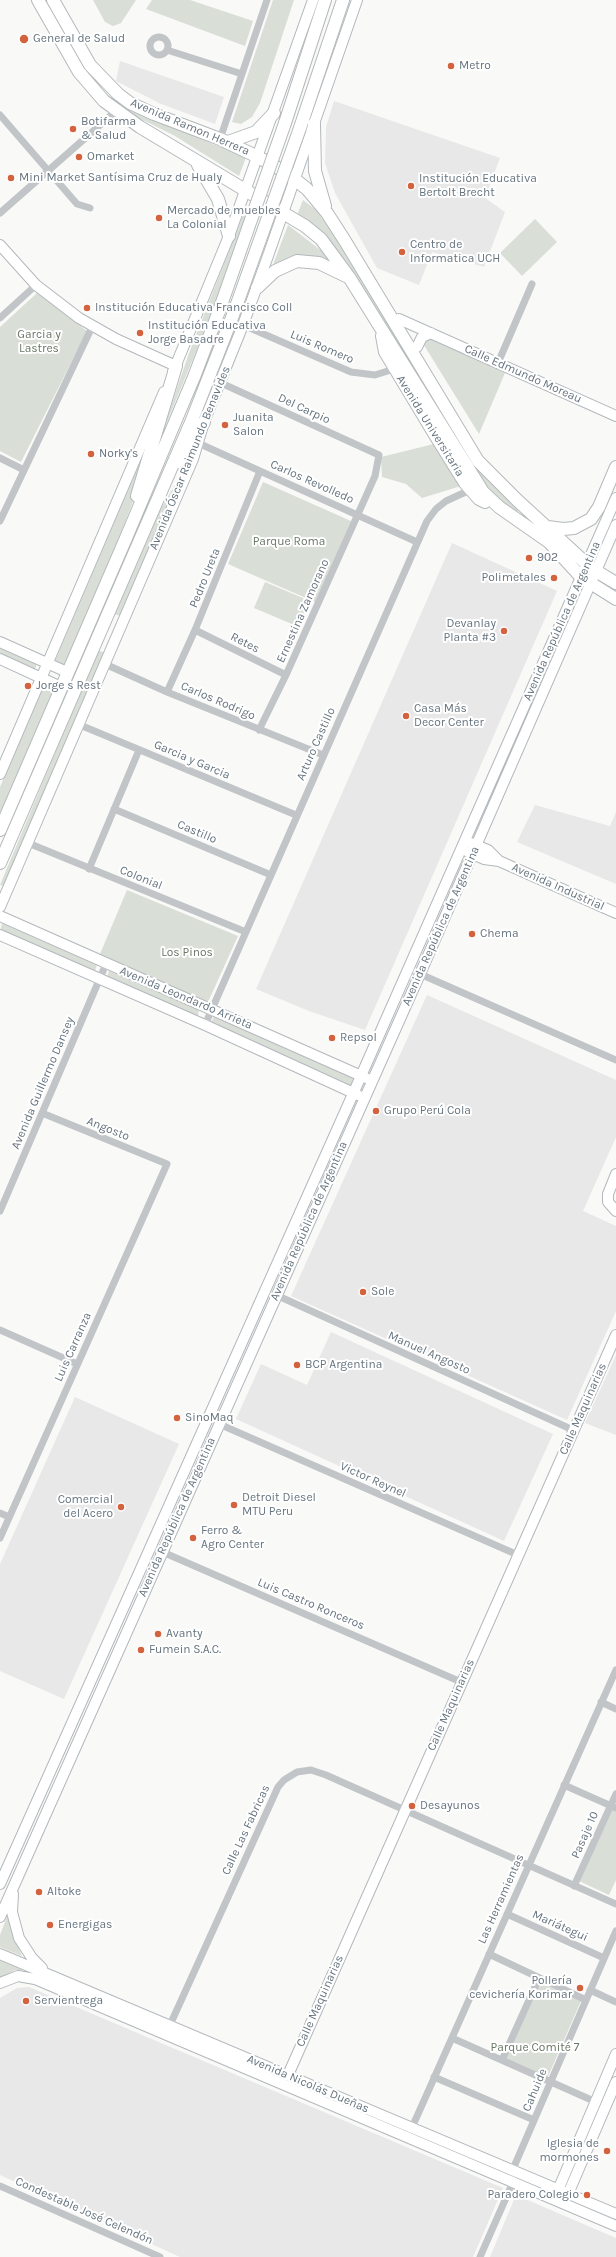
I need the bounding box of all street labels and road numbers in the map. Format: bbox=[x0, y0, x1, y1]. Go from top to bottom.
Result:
street label: Avenida Ramon Herrera bbox=[128, 95, 252, 159]
street label: Luis Romero bbox=[288, 327, 356, 367]
street label: Calle Edmundo Moreau bbox=[462, 342, 584, 406]
street label: Avenida Óscar Raimundo Benavides bbox=[146, 364, 234, 552]
street label: Avenida Universitaria bbox=[393, 373, 467, 479]
street label: Del Carpio bbox=[276, 391, 332, 427]
street label: Carlos Revolledo bbox=[268, 457, 356, 507]
street label: Avenida República de Argentina bbox=[520, 539, 604, 703]
street label: Pedro Ureta bbox=[187, 546, 223, 610]
street label: Ernestina Zamorano bbox=[274, 557, 332, 665]
street label: Retes bbox=[228, 630, 262, 656]
street label: Carlos Rodrigo bbox=[179, 679, 257, 723]
street label: Arturo Castillo bbox=[293, 705, 339, 783]
street label: Garcia y Garcia bbox=[152, 737, 232, 783]
street label: Castillo bbox=[175, 817, 219, 847]
street label: Avenida República de Argentina bbox=[399, 844, 483, 1008]
street label: Avenida Industrial bbox=[509, 860, 607, 914]
street label: Colonial bbox=[118, 863, 164, 893]
street label: Avenida Leondardo Arrieta bbox=[117, 963, 255, 1033]
street label: Avenida Guillermo Dansey bbox=[9, 1015, 77, 1151]
street label: Angosto bbox=[85, 1114, 131, 1144]
street label: Avenida República de Argentina bbox=[267, 1139, 351, 1303]
street label: Luis Carranza bbox=[51, 1310, 95, 1384]
street label: Manuel Angosto bbox=[386, 1328, 472, 1378]
street label: Calle Maquinarias bbox=[556, 1361, 610, 1457]
street label: Avenida República de Argentina bbox=[135, 1435, 219, 1599]
street label: Victor Reynel bbox=[338, 1459, 408, 1501]
street label: Luis Castro Ronceros bbox=[255, 1575, 367, 1633]
street label: Calle Maquinarias bbox=[424, 1657, 478, 1753]
street label: Calle Las Fabricas bbox=[219, 1783, 273, 1877]
street label: Pasaje 10 bbox=[568, 1809, 602, 1861]
street label: Las Herramientas bbox=[475, 1852, 527, 1946]
street label: Mariátegui bbox=[530, 1907, 590, 1945]
street label: Calle Maquinarias bbox=[293, 1953, 347, 2049]
street label: Avenida Nicolás Dueñas bbox=[245, 2052, 371, 2116]
street label: Cahuide bbox=[520, 2066, 550, 2114]
street label: Condestable José Celendón bbox=[13, 2174, 155, 2248]

